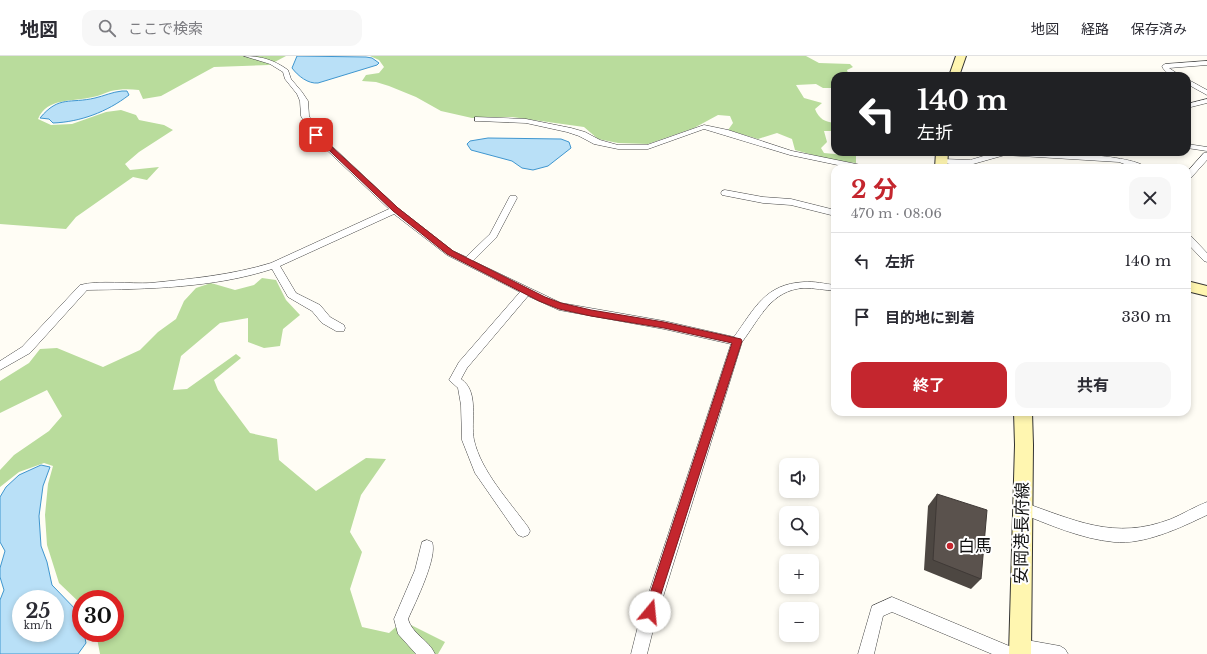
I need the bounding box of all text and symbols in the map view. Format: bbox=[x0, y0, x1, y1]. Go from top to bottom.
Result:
search box bbox=[82, 10, 362, 46]
icon: search bbox=[96, 17, 118, 39]
text: 地図 bbox=[20, 18, 58, 41]
text: ここで検索 bbox=[128, 19, 203, 38]
text: 地図 bbox=[1031, 20, 1059, 38]
text: 経路 bbox=[1081, 20, 1109, 38]
text: 保存済み bbox=[1131, 20, 1187, 38]
text: 140 m bbox=[917, 83, 1007, 118]
icon: left bbox=[851, 88, 903, 140]
pin bbox=[299, 118, 333, 152]
text: 左折 bbox=[917, 122, 953, 144]
icon: arrive bbox=[305, 124, 327, 146]
text: 2 分 bbox=[851, 175, 897, 204]
button: close bbox=[1129, 177, 1171, 219]
text: 470 m · 08:06 bbox=[851, 205, 942, 222]
icon: left bbox=[851, 250, 873, 272]
text: 140 m bbox=[1124, 251, 1171, 270]
text: 左折 bbox=[885, 252, 915, 271]
icon: arrive bbox=[851, 306, 873, 328]
text: 330 m bbox=[1121, 307, 1171, 326]
text: 目的地に到着 bbox=[885, 308, 975, 327]
button: 終了 bbox=[851, 362, 1007, 408]
button: 共有 bbox=[1015, 362, 1171, 408]
map controls bbox=[779, 458, 819, 642]
button: sound bbox=[779, 458, 819, 498]
street label: 安岡港長府線 bbox=[1011, 482, 1033, 584]
button: search bbox=[779, 506, 819, 546]
place label: 白馬 bbox=[958, 536, 992, 557]
marker: 白馬 bbox=[945, 541, 955, 551]
button: + bbox=[779, 554, 819, 594]
speed limit sign: 30 bbox=[72, 590, 124, 642]
position arrow bbox=[629, 591, 671, 633]
text: 25 bbox=[26, 599, 50, 623]
button: − bbox=[779, 602, 819, 642]
text: km/h bbox=[24, 619, 52, 632]

